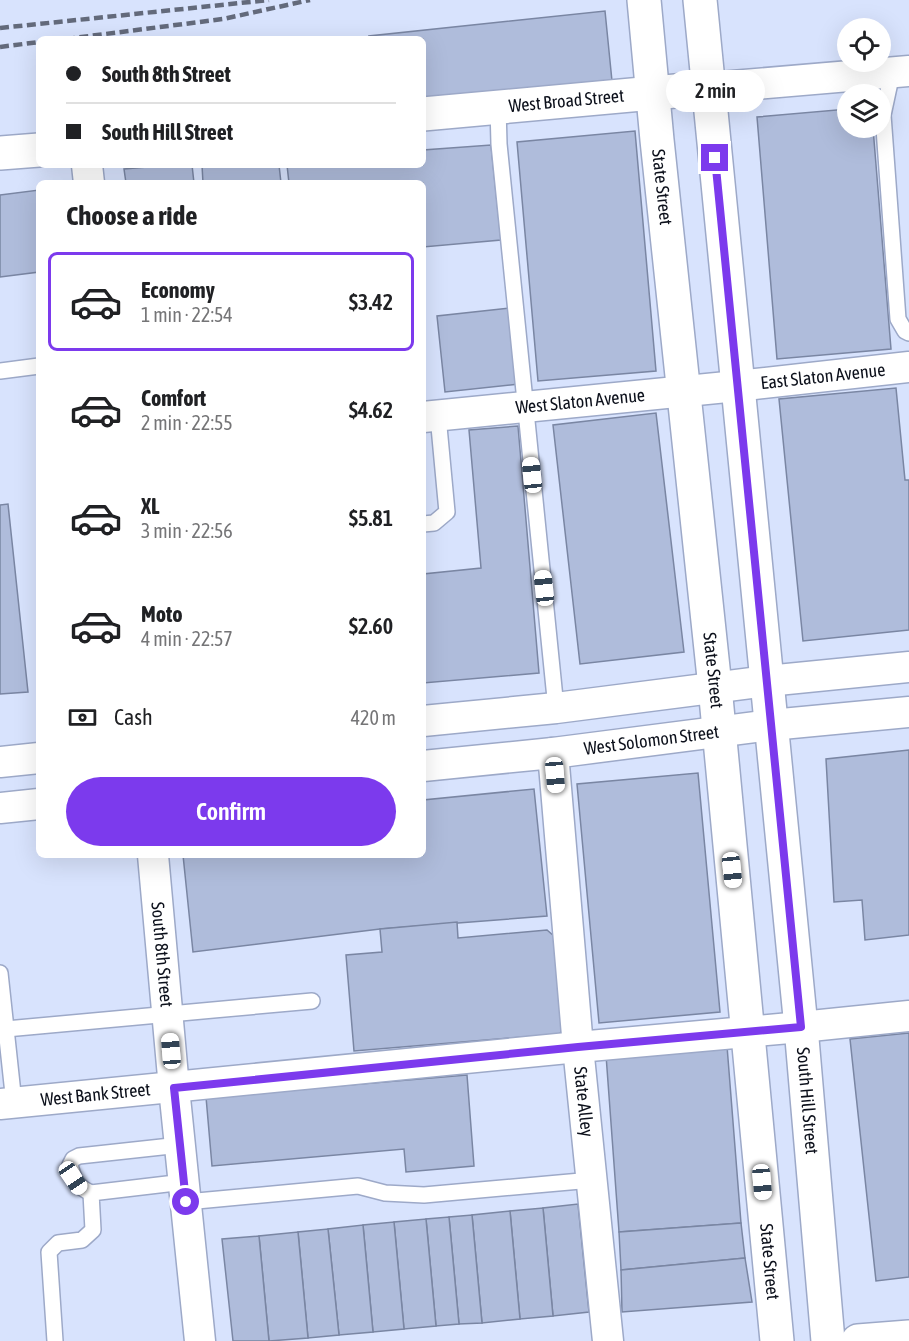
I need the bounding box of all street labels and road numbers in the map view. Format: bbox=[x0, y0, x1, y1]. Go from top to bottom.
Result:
street label: West Broad Street bbox=[508, 85, 625, 116]
street label: State Street bbox=[648, 148, 677, 226]
street label: East Slaton Avenue bbox=[759, 359, 886, 393]
street label: West Slaton Avenue bbox=[514, 384, 646, 418]
street label: State Street bbox=[699, 631, 728, 709]
street label: West Solomon Street bbox=[583, 721, 720, 759]
street label: South 8th Street bbox=[147, 901, 178, 1008]
street label: South Hill Street bbox=[793, 1046, 823, 1155]
street label: State Alley bbox=[570, 1066, 598, 1138]
street label: West Bank Street bbox=[40, 1078, 151, 1110]
street label: State Street bbox=[756, 1223, 784, 1301]

